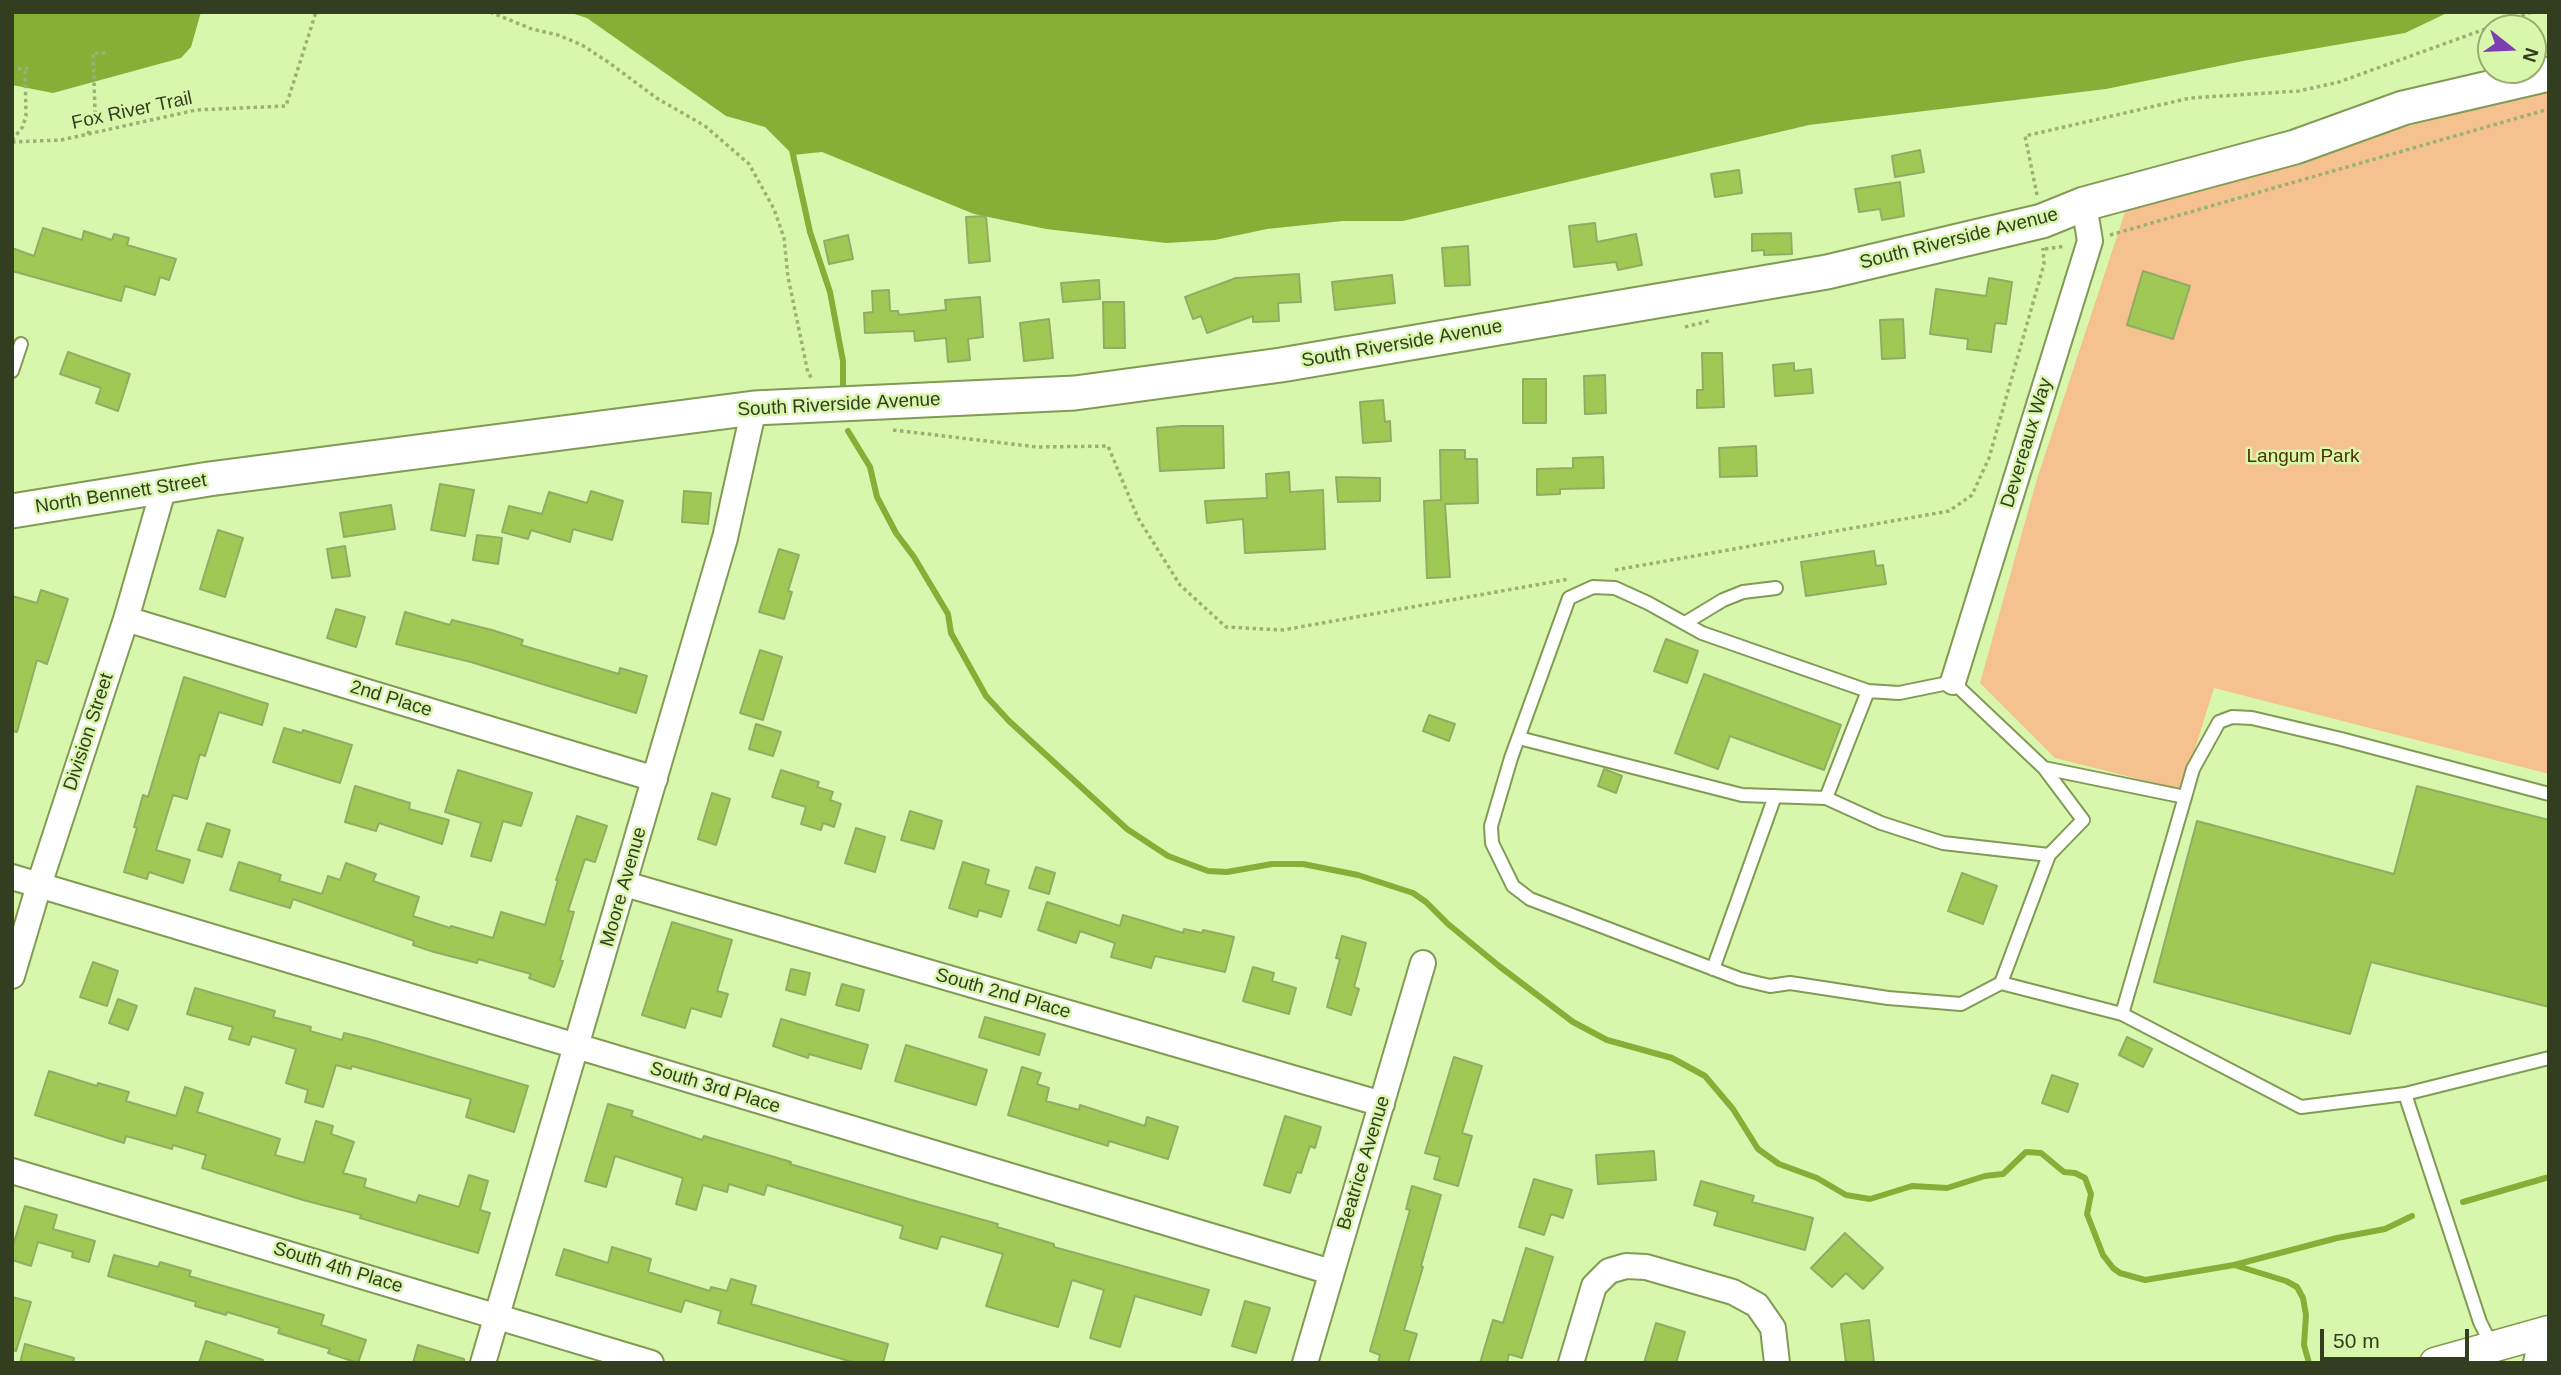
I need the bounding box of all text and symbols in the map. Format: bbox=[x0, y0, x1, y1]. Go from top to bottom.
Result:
north arrow bbox=[2477, 14, 2547, 84]
text: N bbox=[2518, 45, 2543, 65]
street label: Fox River Trail bbox=[70, 87, 194, 135]
street label: South Riverside Avenue bbox=[1858, 203, 2060, 275]
street label: South Riverside Avenue bbox=[1300, 315, 1504, 373]
street label: Devereaux Way bbox=[1996, 375, 2058, 511]
street label: South Riverside Avenue bbox=[737, 388, 941, 422]
park label: Langum Park bbox=[2246, 446, 2360, 468]
street label: North Bennett Street bbox=[34, 469, 208, 519]
street label: Division Street bbox=[59, 670, 119, 794]
street label: 2nd Place bbox=[347, 676, 435, 722]
street label: Moore Avenue bbox=[596, 825, 652, 949]
street label: South 2nd Place bbox=[933, 964, 1073, 1024]
street label: South 3rd Place bbox=[647, 1057, 783, 1119]
street label: Beatrice Avenue bbox=[1333, 1093, 1395, 1233]
street label: South 4th Place bbox=[271, 1237, 405, 1299]
scale bar bbox=[2323, 1316, 2472, 1360]
text: 50 m bbox=[2333, 1329, 2380, 1352]

